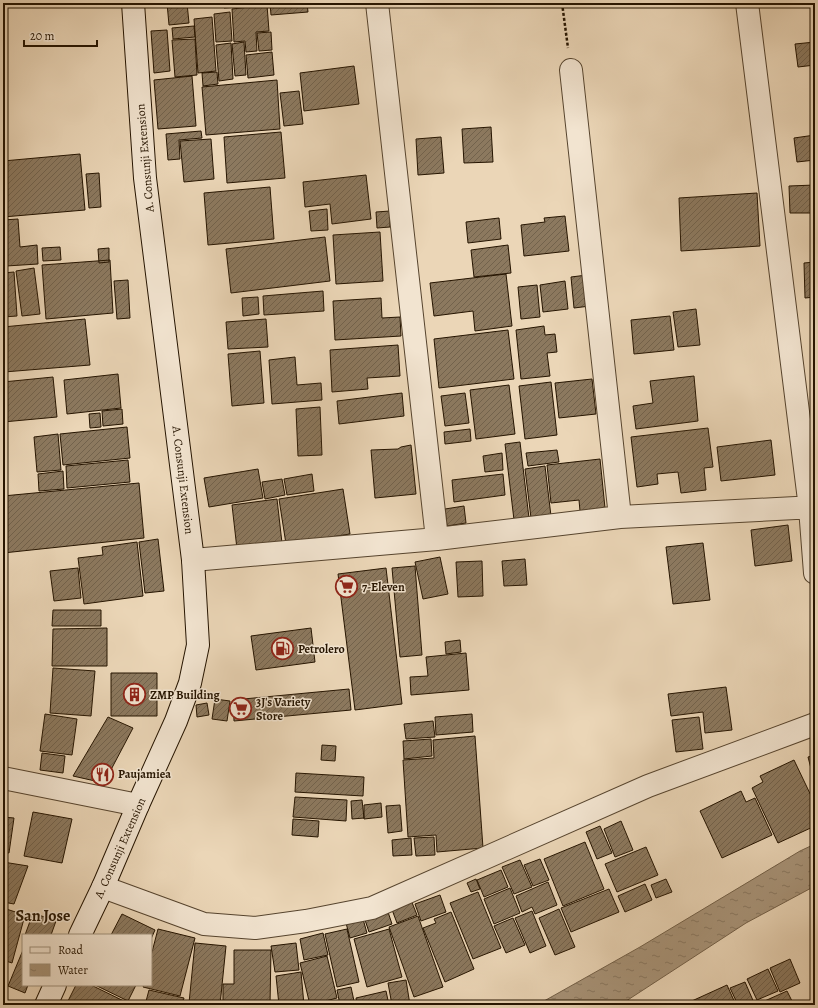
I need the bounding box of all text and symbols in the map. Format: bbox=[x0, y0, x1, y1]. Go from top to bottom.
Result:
scale bar bbox=[24, 22, 97, 48]
text: 20 m bbox=[30, 28, 54, 44]
street label: A. Consunji Extension bbox=[132, 103, 158, 214]
street label: A. Consunji Extension bbox=[168, 424, 198, 535]
supermarket icon: 7-Eleven bbox=[334, 574, 360, 600]
place label: 7-Eleven bbox=[362, 579, 405, 595]
fuel station icon: Petrolero bbox=[270, 636, 296, 662]
place label: Petrolero bbox=[298, 641, 345, 657]
building icon: ZMP Building bbox=[121, 682, 147, 708]
place label: ZMP Building bbox=[150, 687, 220, 703]
place label: 3J's Variety Store bbox=[256, 694, 311, 724]
supermarket icon: 3J's Variety Store bbox=[228, 696, 254, 722]
restaurant icon: Paujamiea bbox=[90, 761, 116, 787]
place label: Paujamiea bbox=[118, 766, 171, 782]
street label: A. Consunji Extension bbox=[90, 795, 150, 902]
district label: San Jose bbox=[16, 905, 70, 927]
legend bbox=[22, 934, 152, 986]
text: Road bbox=[58, 942, 84, 958]
text: Water bbox=[57, 962, 88, 978]

